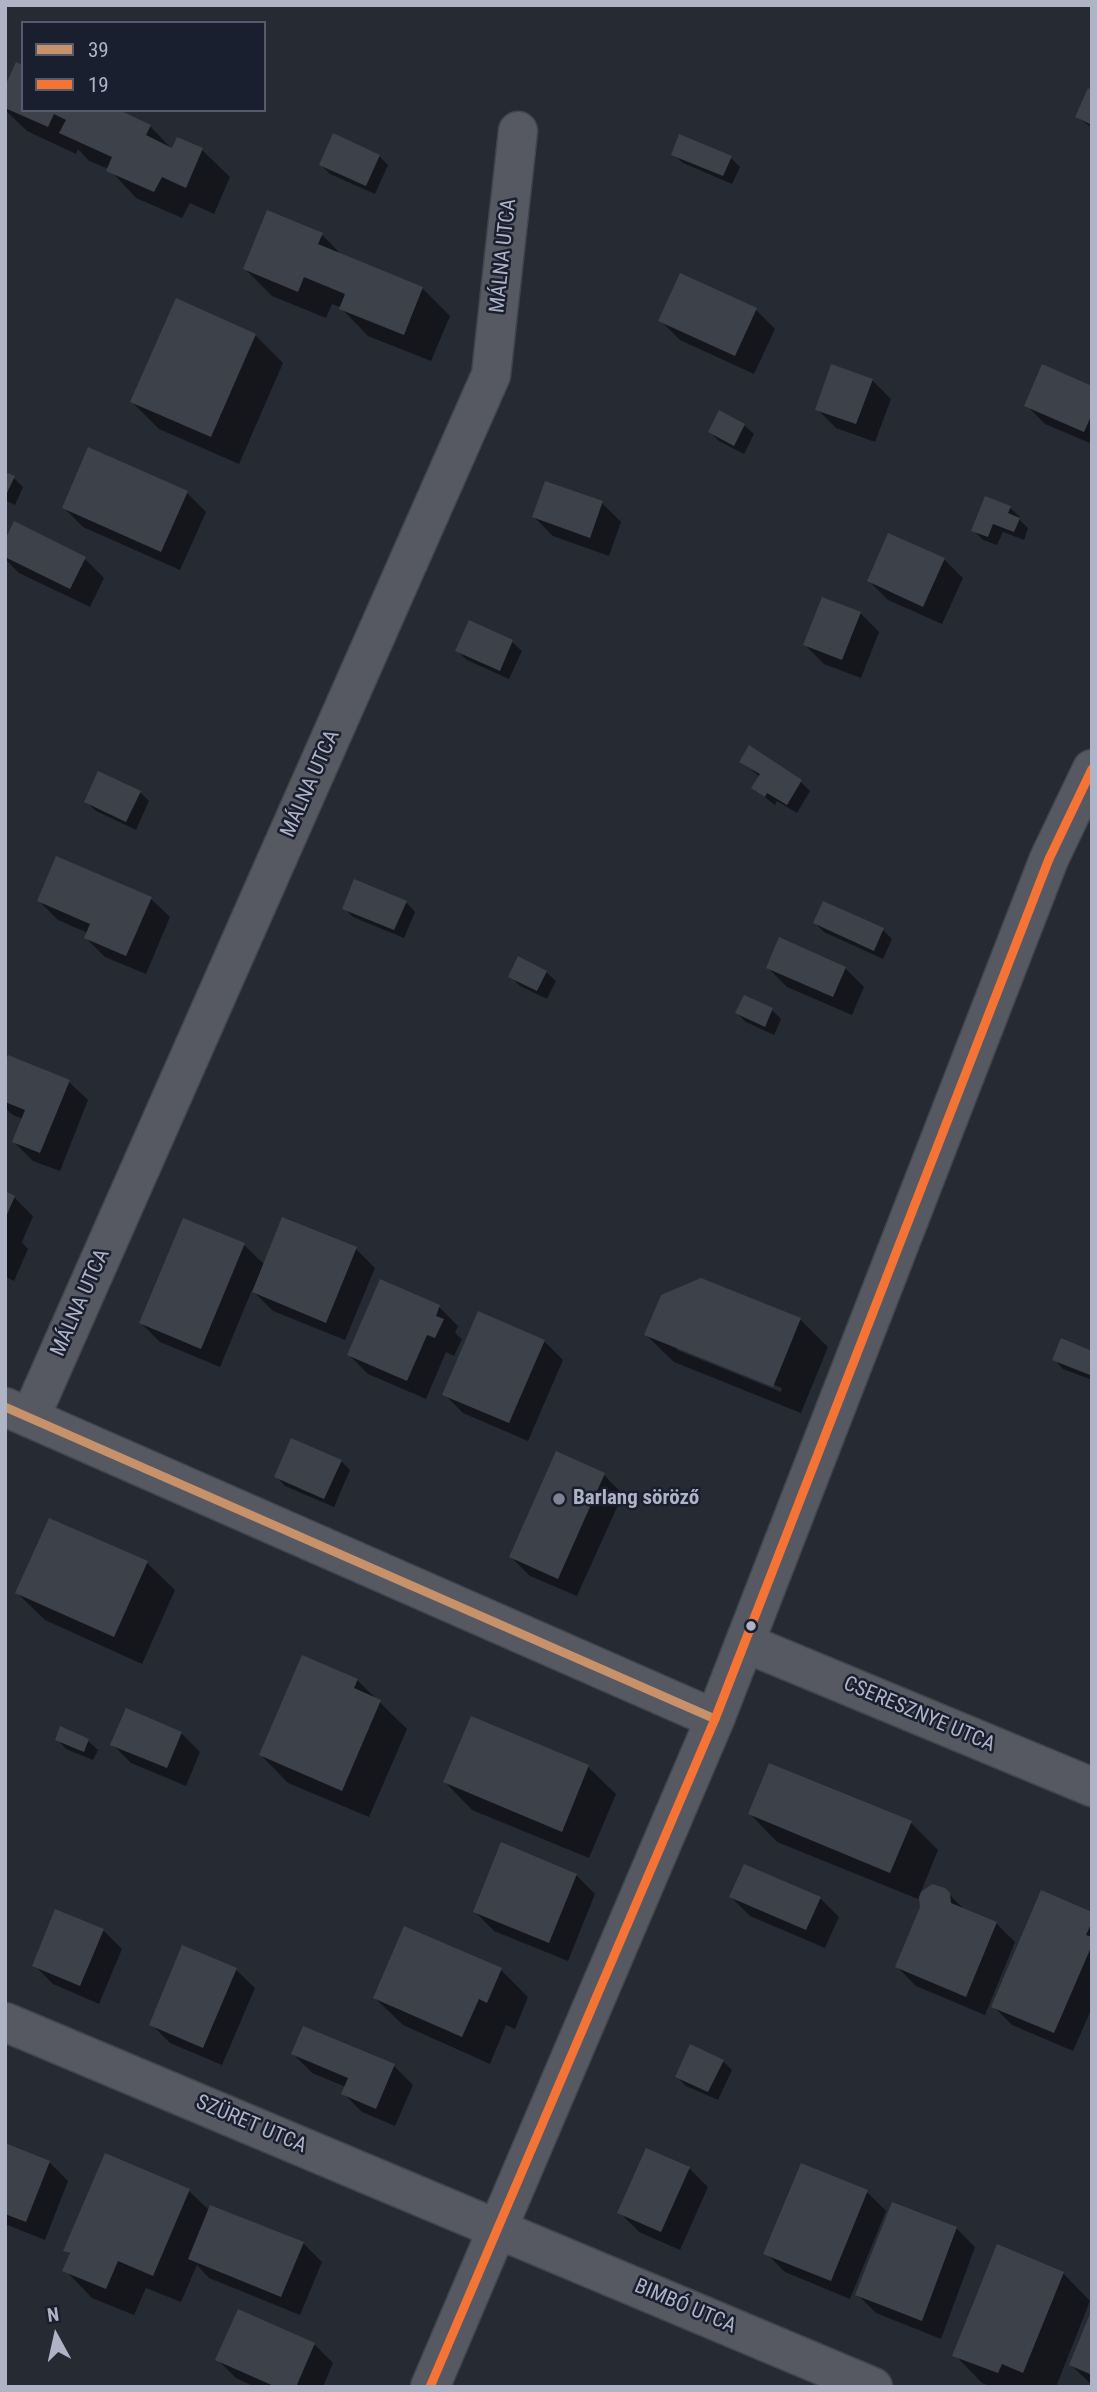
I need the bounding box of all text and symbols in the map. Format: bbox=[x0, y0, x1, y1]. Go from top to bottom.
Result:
legend bbox=[21, 21, 266, 112]
text: 39 bbox=[88, 38, 109, 62]
text: 19 bbox=[88, 73, 109, 97]
street label: MÁLNA UTCA bbox=[485, 198, 523, 314]
street label: MÁLNA UTCA bbox=[276, 726, 346, 842]
street label: MÁLNA UTCA bbox=[46, 1245, 116, 1361]
place label: Barlang söröző bbox=[573, 1486, 699, 1512]
marker: Barlang söröző bbox=[551, 1491, 567, 1507]
unlabelled marker bbox=[744, 1619, 758, 1633]
street label: CSERESZNYE UTCA bbox=[839, 1672, 999, 1758]
street label: SZÜRET UTCA bbox=[192, 2090, 310, 2160]
street label: BIMBÓ UTCA bbox=[630, 2274, 740, 2340]
north arrow bbox=[21, 2301, 91, 2371]
text: N bbox=[46, 2303, 60, 2327]

